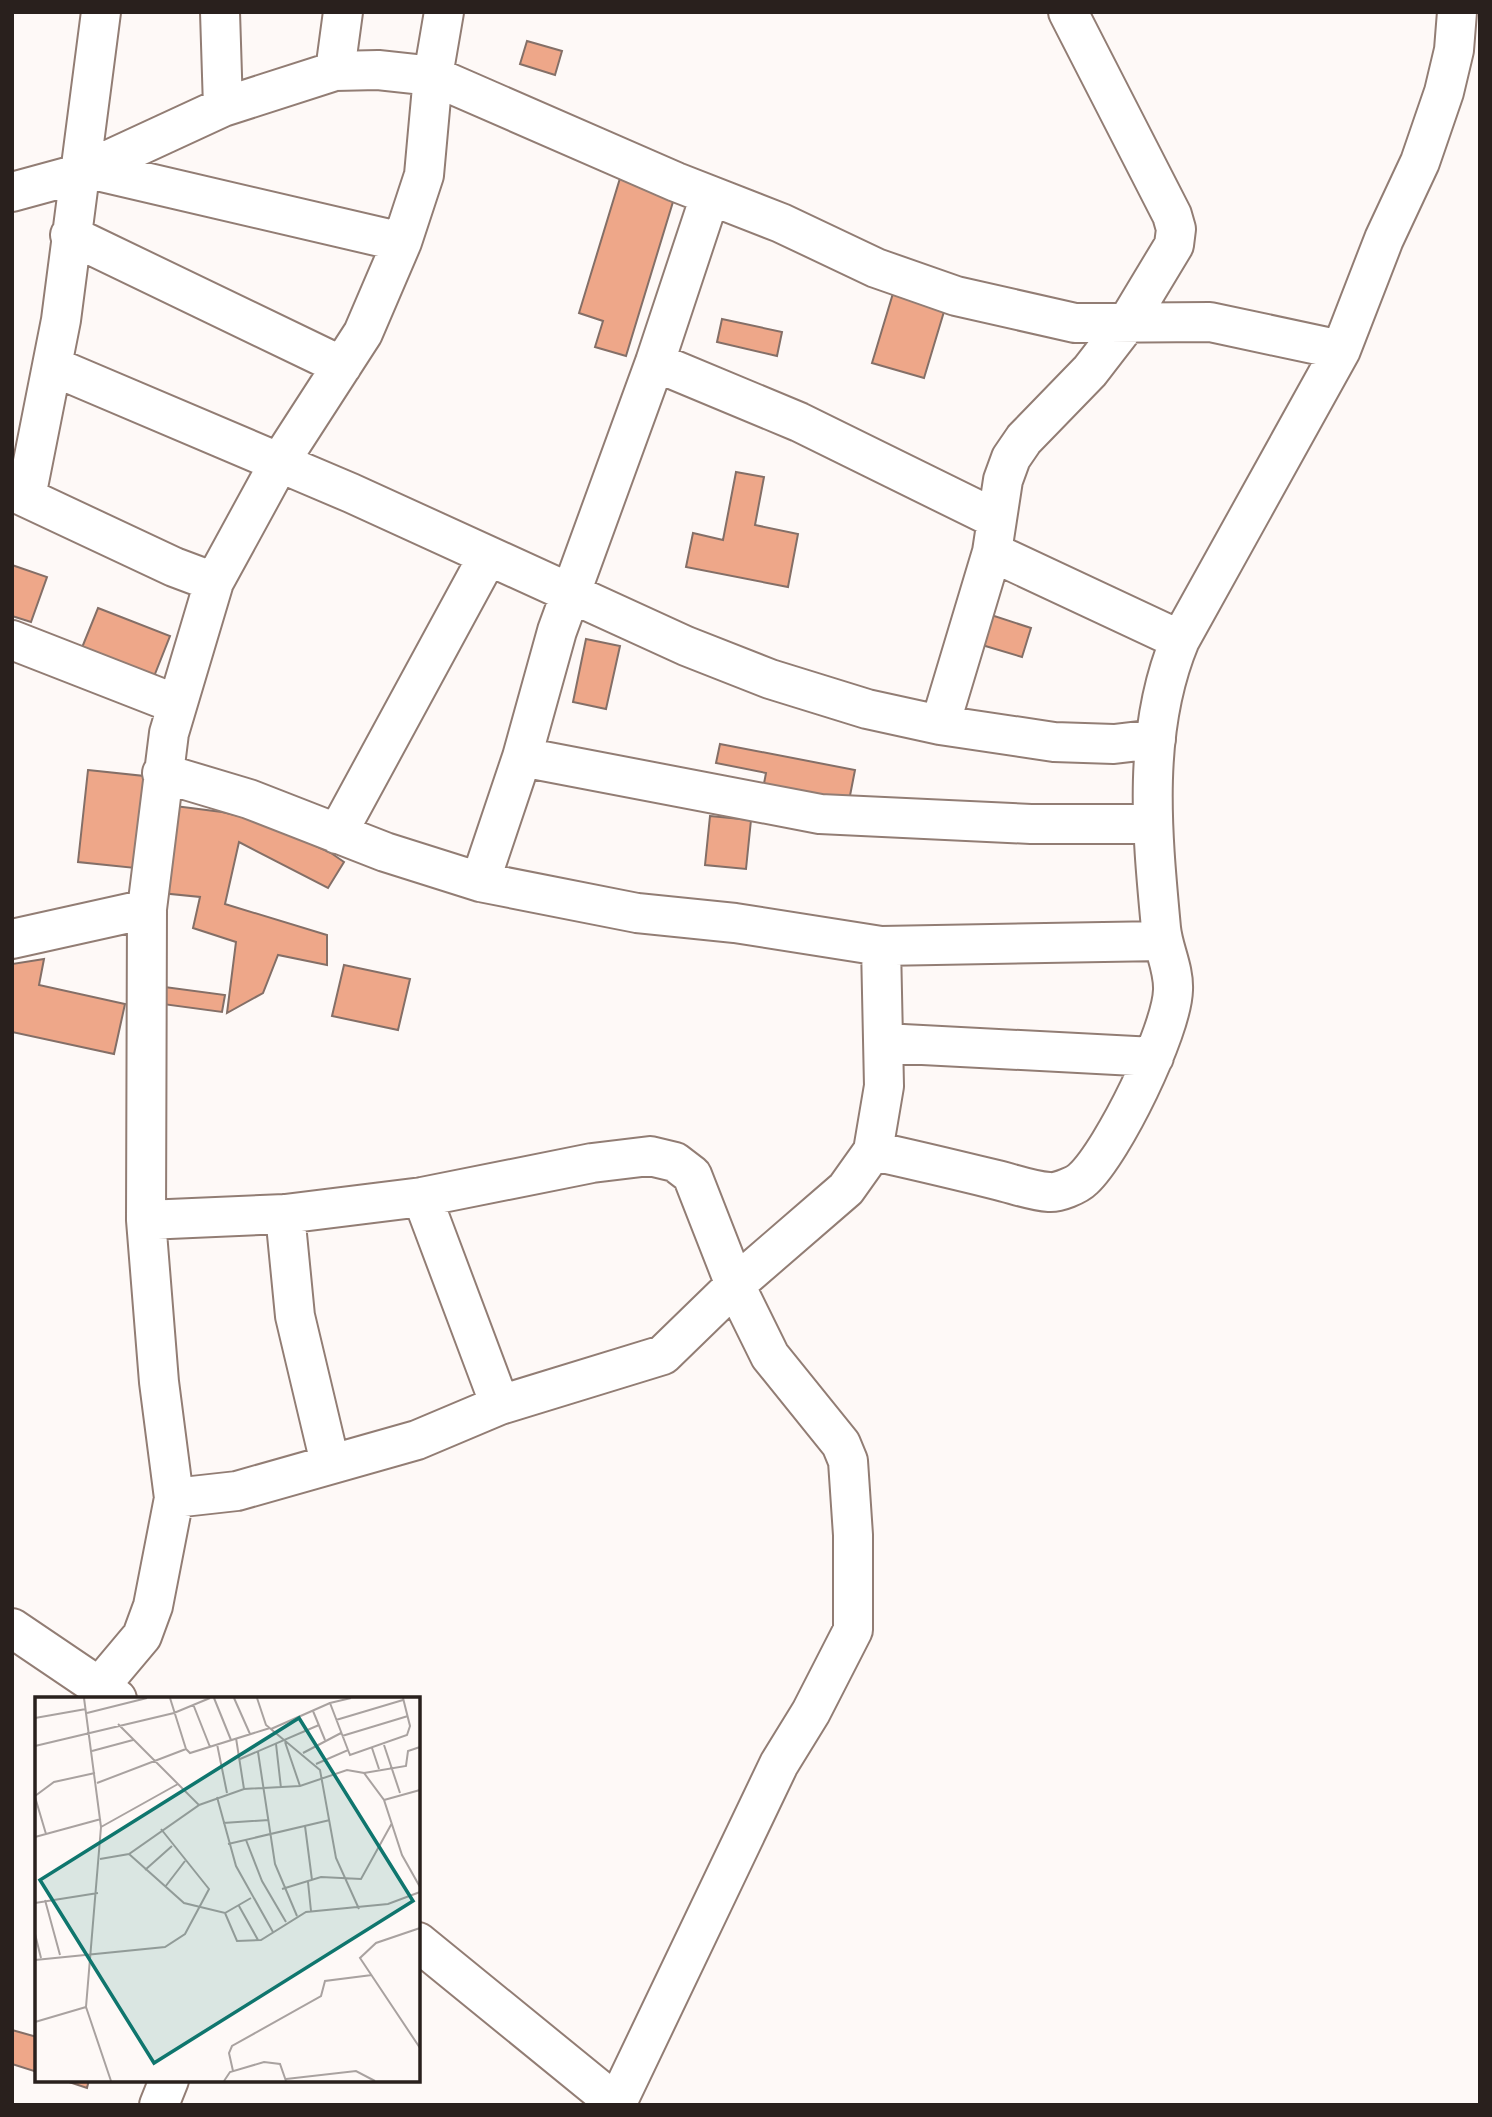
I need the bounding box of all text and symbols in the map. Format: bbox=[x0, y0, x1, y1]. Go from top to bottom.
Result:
inset map bbox=[35, 1697, 420, 2082]

